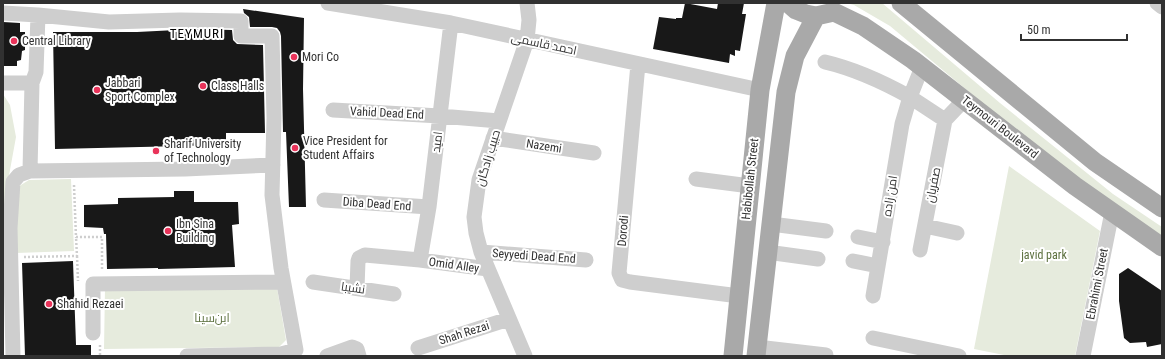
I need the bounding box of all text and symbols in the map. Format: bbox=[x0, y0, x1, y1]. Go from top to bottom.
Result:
scale bar bbox=[1021, 16, 1127, 42]
text: 50 m bbox=[1027, 23, 1051, 37]
district label: TEYMURI bbox=[170, 26, 224, 41]
street label: احمد قاسمی bbox=[510, 30, 578, 58]
place label: Central Library bbox=[22, 34, 91, 48]
marker: Central Library bbox=[9, 36, 19, 46]
place label: Mori Co bbox=[302, 50, 339, 64]
marker: Mori Co bbox=[289, 52, 299, 62]
place label: Jabbari Sport Complex bbox=[105, 76, 175, 104]
place label: Class Halls bbox=[211, 79, 264, 93]
marker: Class Halls bbox=[198, 81, 208, 91]
marker: Jabbari Sport Complex bbox=[92, 85, 102, 95]
street label: Teymouri Boulevard bbox=[959, 93, 1041, 161]
street label: Vahid Dead End bbox=[350, 104, 424, 122]
street label: حبیب زادگان bbox=[473, 128, 503, 188]
street label: امید bbox=[429, 131, 445, 153]
place label: Vice President for Student Affairs bbox=[303, 134, 388, 162]
street label: Nazemi bbox=[525, 136, 563, 156]
place label: Sharif University of Technology bbox=[164, 137, 241, 165]
street label: Habibollah Street bbox=[739, 137, 761, 220]
marker: Vice President for Student Affairs bbox=[290, 143, 300, 153]
marker: Sharif University of Technology bbox=[151, 146, 161, 156]
street label: صفریان bbox=[923, 166, 943, 204]
street label: امن زاده bbox=[880, 175, 900, 217]
street label: Diba Dead End bbox=[342, 195, 412, 213]
street label: Dorodi bbox=[615, 215, 631, 247]
place label: Ibn Sina Building bbox=[176, 217, 214, 245]
marker: Ibn Sina Building bbox=[163, 226, 173, 236]
street label: Seyyedi Dead End bbox=[492, 246, 576, 266]
street label: Ebrahimi Street bbox=[1083, 247, 1111, 321]
park label: javid park bbox=[1020, 248, 1067, 262]
street label: Omid Alley bbox=[428, 255, 480, 275]
street label: نشیبا bbox=[340, 279, 366, 297]
place label: Shahid Rezaei bbox=[57, 297, 123, 311]
marker: Shahid Rezaei bbox=[44, 299, 54, 309]
park label: ابن‌سینا bbox=[194, 311, 230, 325]
street label: Shah Rezai bbox=[437, 318, 491, 348]

